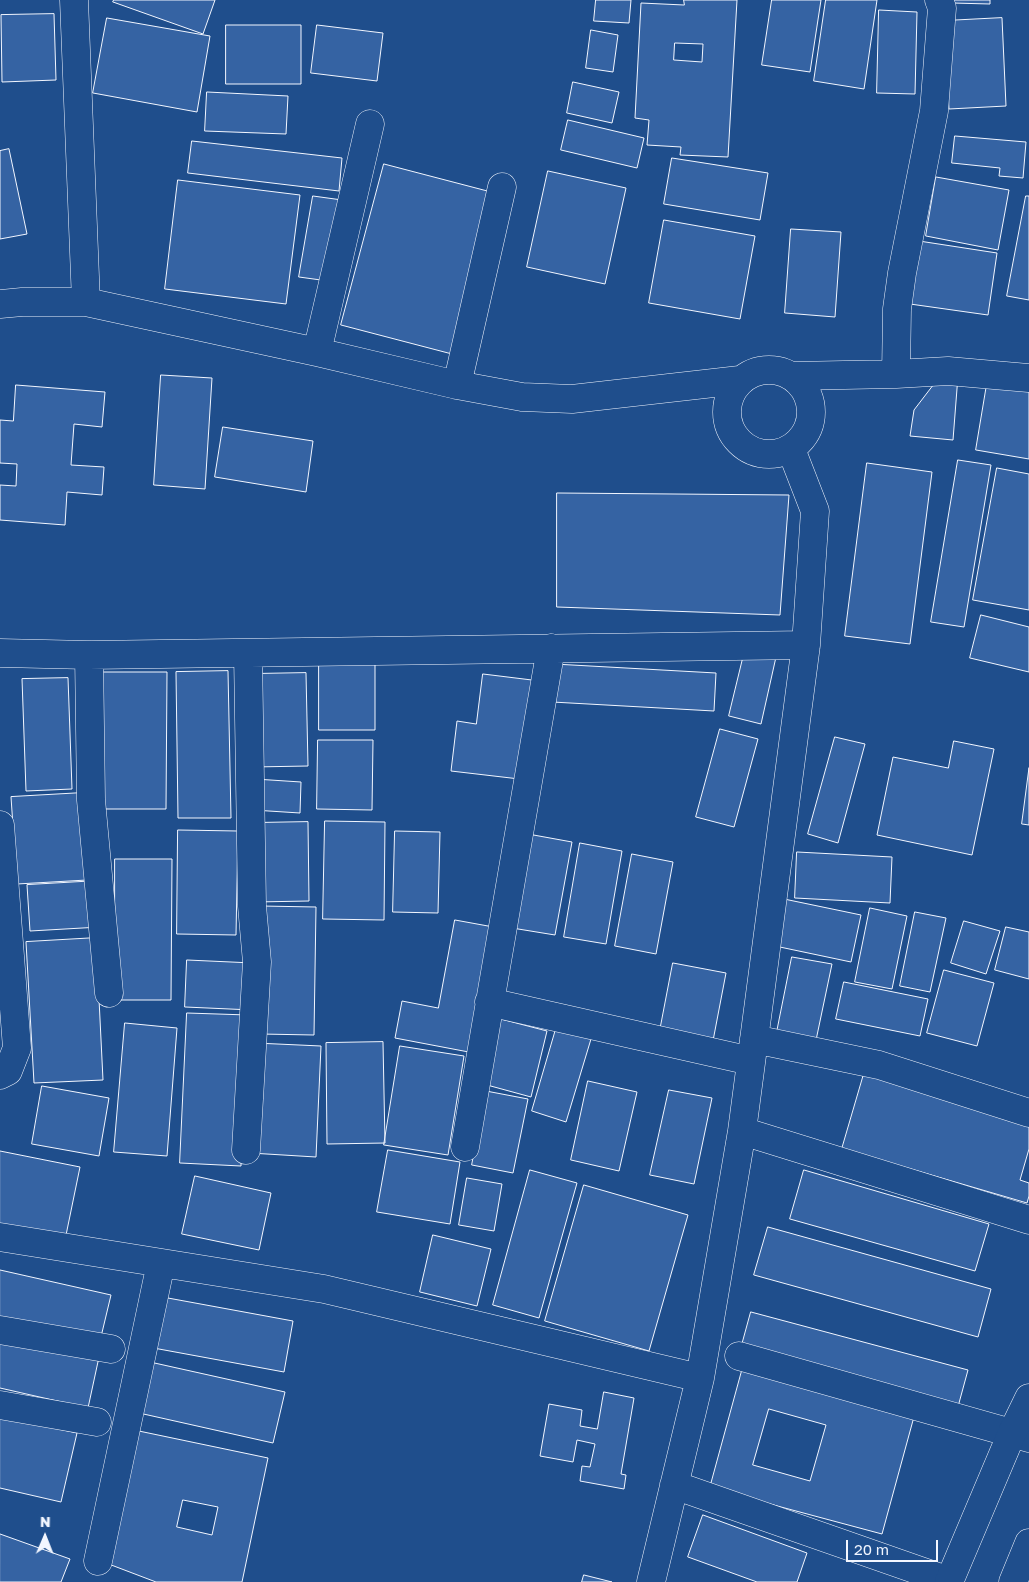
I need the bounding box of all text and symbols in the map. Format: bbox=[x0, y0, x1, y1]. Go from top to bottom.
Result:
north arrow bbox=[20, 1512, 70, 1562]
text: N bbox=[40, 1513, 51, 1530]
scale bar bbox=[849, 1530, 942, 1562]
text: 20 m bbox=[854, 1540, 889, 1558]

